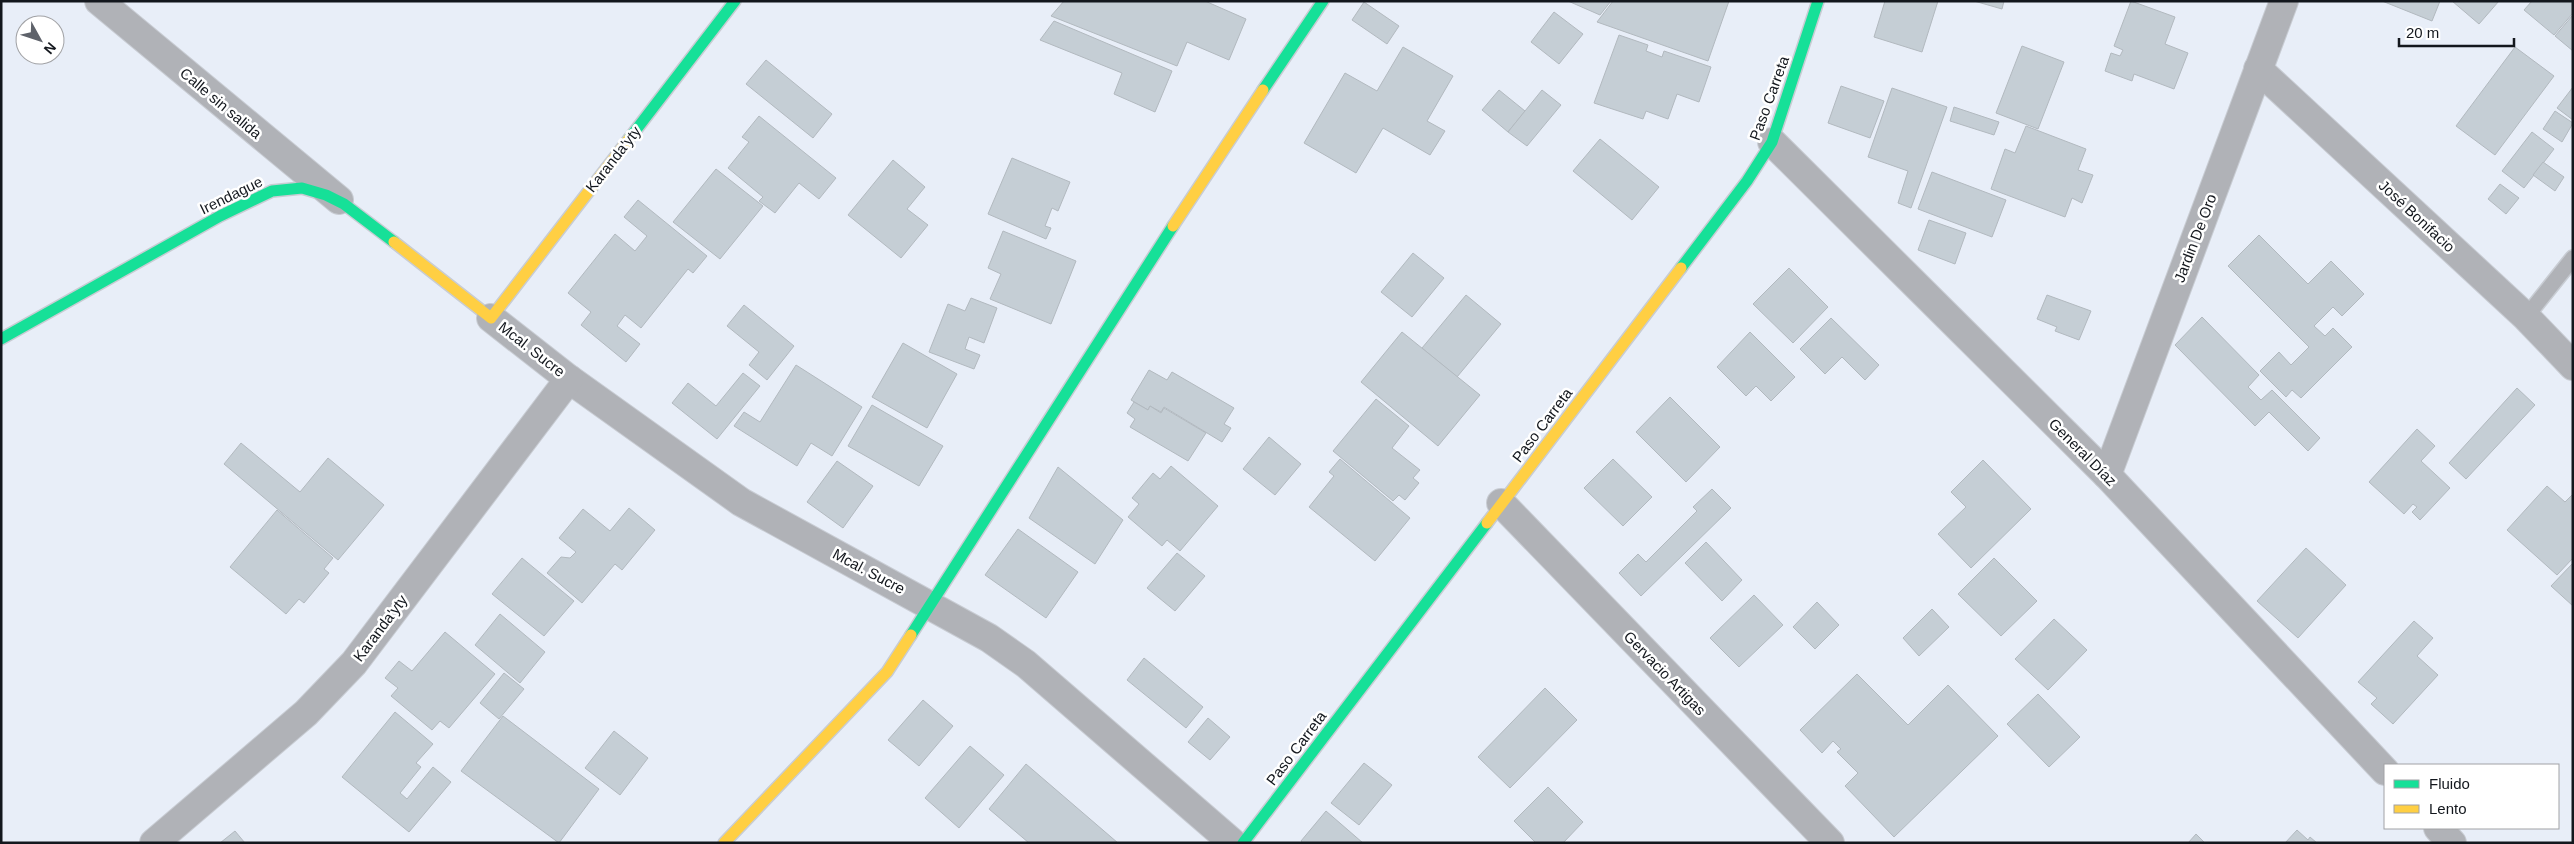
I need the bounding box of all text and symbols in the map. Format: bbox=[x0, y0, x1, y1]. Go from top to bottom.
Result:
north arrow bbox=[15, 15, 65, 65]
scale bar bbox=[2399, 15, 2514, 47]
text: 20 m bbox=[2406, 24, 2439, 41]
text: N bbox=[41, 39, 59, 57]
street label: Paso Carreta bbox=[1746, 53, 1792, 142]
street label: Calle sin salida bbox=[177, 64, 266, 142]
street label: Karanda'yty bbox=[582, 122, 644, 195]
street label: Irendague bbox=[197, 173, 265, 217]
street label: José Bonifacio bbox=[2376, 177, 2458, 255]
street label: Jardin De Oro bbox=[2170, 191, 2220, 285]
street label: Mcal. Sucre bbox=[496, 318, 568, 380]
street label: Paso Carreta bbox=[1509, 384, 1576, 465]
street label: General Díaz bbox=[2046, 415, 2120, 489]
street label: Mcal. Sucre bbox=[830, 545, 908, 597]
street label: Karanda'yty bbox=[350, 591, 411, 665]
street label: Gervacio Artigas bbox=[1621, 628, 1709, 718]
street label: Paso Carreta bbox=[1263, 707, 1330, 788]
legend bbox=[2384, 764, 2559, 829]
text: Fluido bbox=[2429, 775, 2470, 792]
text: Lento bbox=[2429, 800, 2467, 817]

